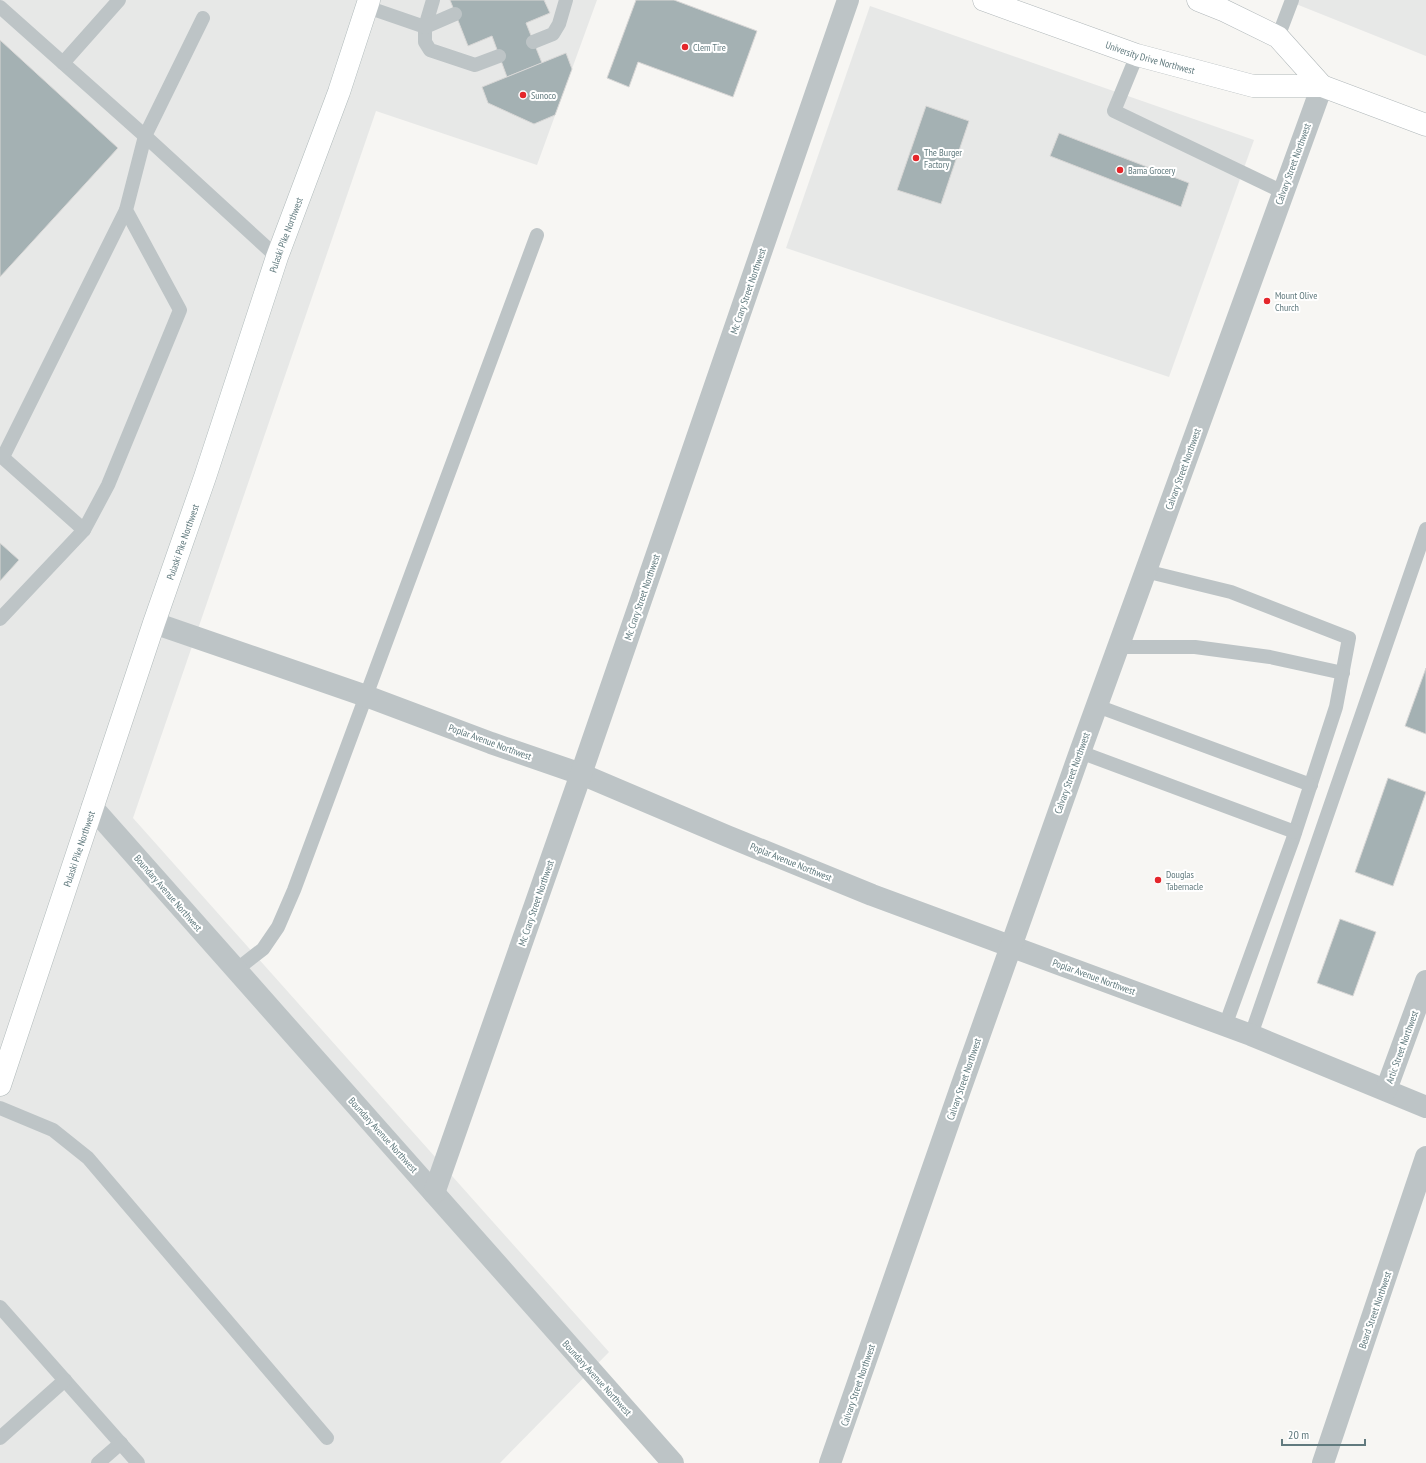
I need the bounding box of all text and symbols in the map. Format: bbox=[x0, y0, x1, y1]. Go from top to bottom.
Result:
street label: University Drive Northwest bbox=[1104, 38, 1197, 77]
place label: Clem Tire bbox=[693, 41, 726, 54]
marker: Clem Tire bbox=[680, 42, 690, 52]
place label: Sunoco bbox=[531, 89, 556, 102]
marker: Sunoco bbox=[518, 90, 528, 100]
street label: Calvary Street Northwest bbox=[1272, 121, 1314, 206]
place label: The Burger Factory bbox=[924, 146, 962, 171]
marker: The Burger Factory bbox=[911, 153, 921, 163]
place label: Bama Grocery bbox=[1128, 164, 1176, 177]
marker: Bama Grocery bbox=[1115, 165, 1125, 175]
street label: Pulaski Pike Northwest bbox=[266, 195, 306, 274]
street label: Mc Crary Street Northwest bbox=[727, 246, 769, 336]
place label: Mount Olive Church bbox=[1275, 289, 1317, 314]
marker: Mount Olive Church bbox=[1262, 296, 1272, 306]
street label: Calvary Street Northwest bbox=[1162, 426, 1204, 511]
street label: Pulaski Pike Northwest bbox=[163, 502, 202, 581]
street label: Mc Crary Street Northwest bbox=[621, 552, 663, 642]
street label: Poplar Avenue Northwest bbox=[447, 721, 533, 763]
street label: Calvary Street Northwest bbox=[1051, 730, 1093, 815]
street label: Pulaski Pike Northwest bbox=[60, 809, 98, 888]
street label: Poplar Avenue Northwest bbox=[748, 840, 834, 884]
street label: Boundary Avenue Northwest bbox=[131, 852, 205, 934]
street label: Mc Crary Street Northwest bbox=[515, 858, 557, 948]
place label: Douglas Tabernacle bbox=[1166, 868, 1203, 893]
marker: Douglas Tabernacle bbox=[1153, 875, 1163, 885]
street label: Poplar Avenue Northwest bbox=[1051, 956, 1137, 998]
street label: Artic Street Northwest bbox=[1383, 1008, 1421, 1085]
street label: Calvary Street Northwest bbox=[944, 1036, 984, 1122]
street label: Boundary Avenue Northwest bbox=[346, 1094, 421, 1176]
street label: Beard Street Northwest bbox=[1356, 1269, 1394, 1350]
street label: Boundary Avenue Northwest bbox=[560, 1337, 635, 1419]
street label: Calvary Street Northwest bbox=[838, 1342, 878, 1428]
scale bar bbox=[1282, 1421, 1365, 1447]
text: 20 m bbox=[1288, 1427, 1309, 1442]

